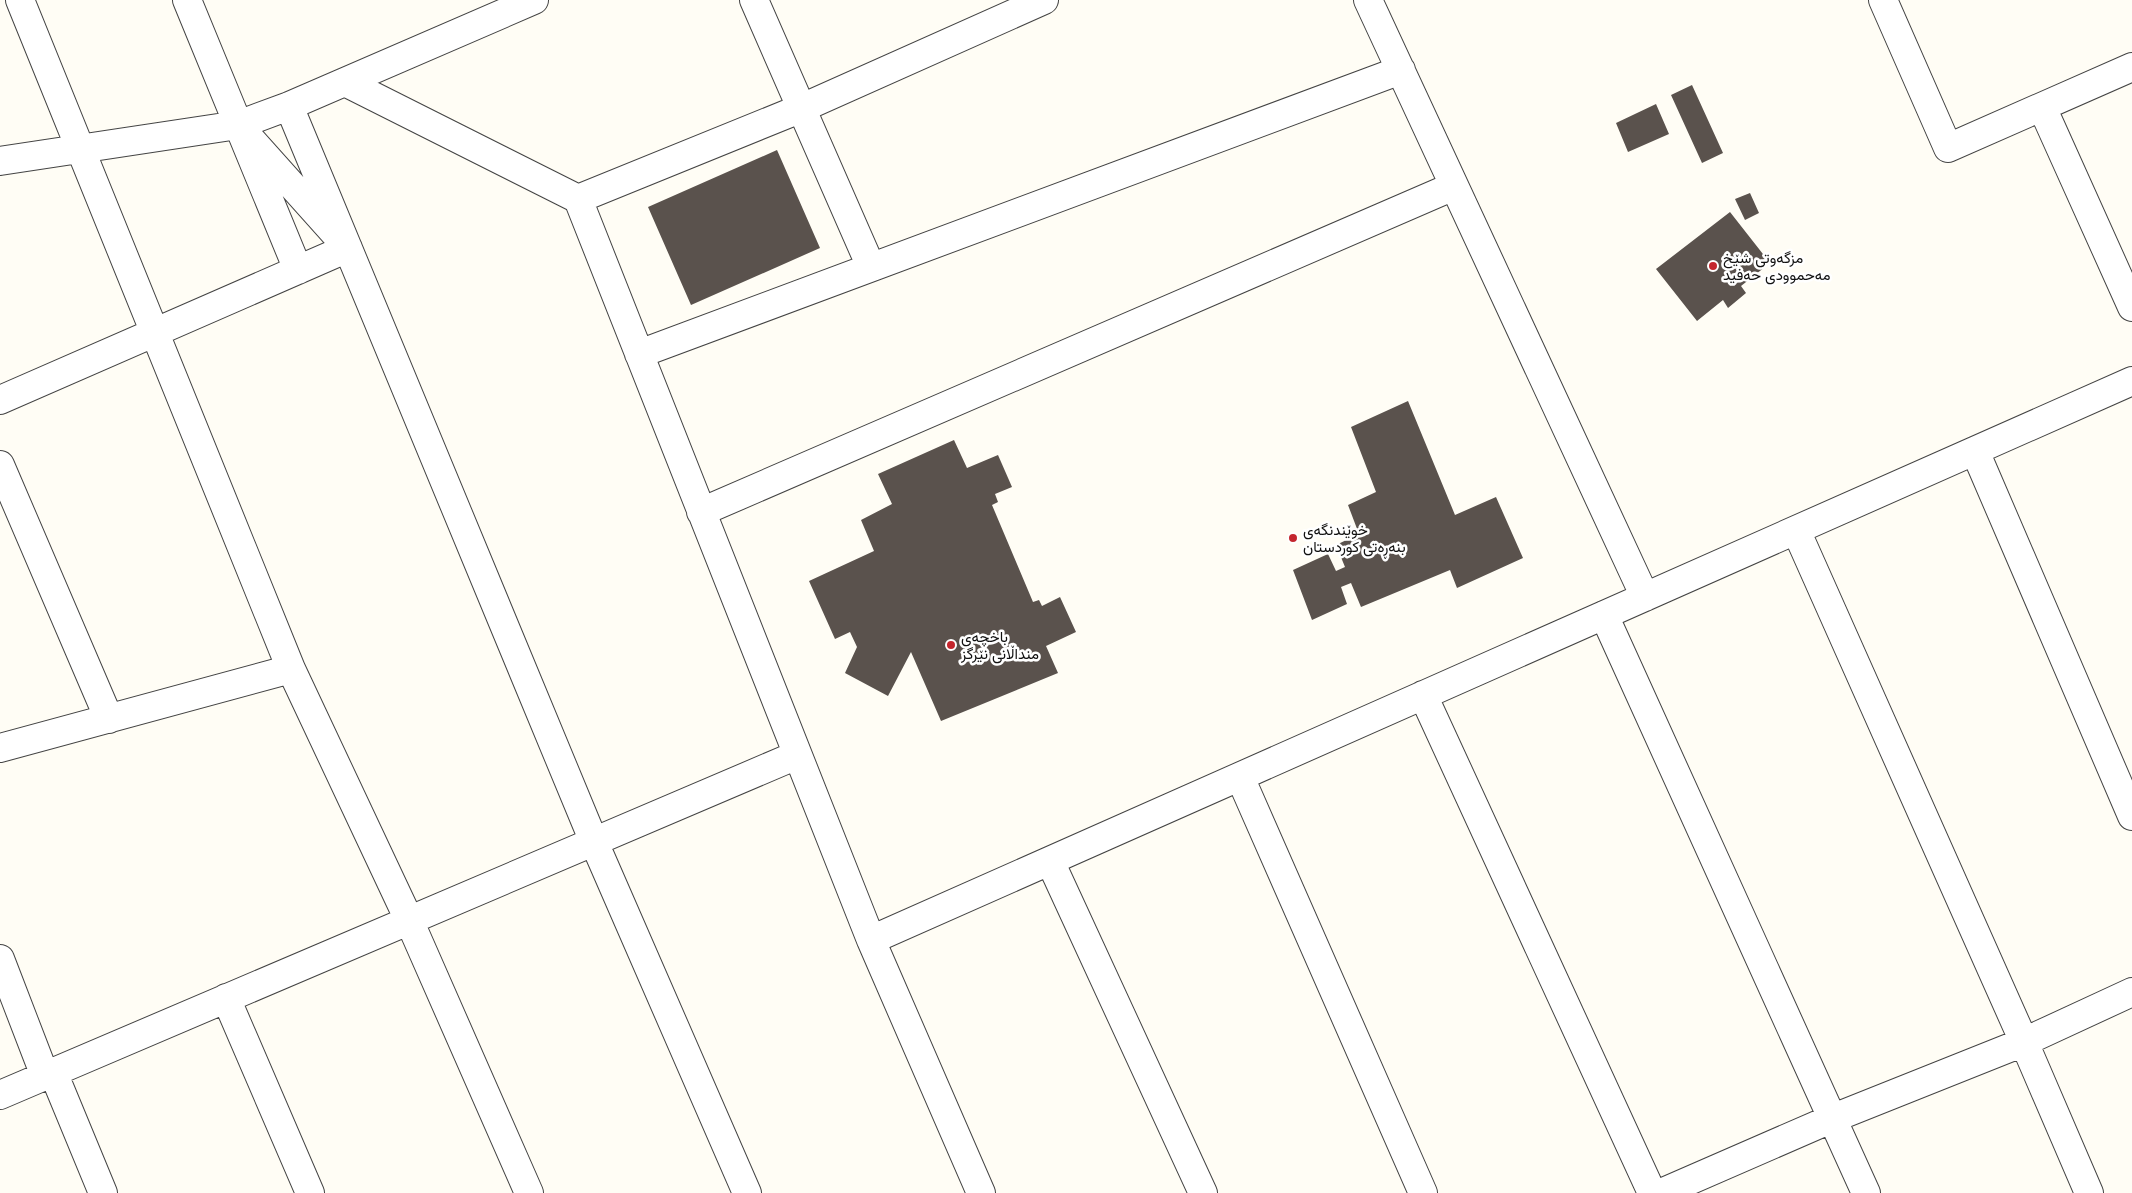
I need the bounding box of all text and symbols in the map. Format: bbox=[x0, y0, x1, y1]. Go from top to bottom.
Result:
place label: مزگەوتی شێخ مەحموودی حەفید bbox=[1723, 248, 1831, 285]
marker: مزگەوتی شێخ مەحموودی حەفید bbox=[1707, 260, 1719, 272]
place label: خوێندنگەی بنەڕەتی کوردستان bbox=[1303, 520, 1406, 559]
marker: خوێندنگەی بنەڕەتی کوردستان bbox=[1287, 532, 1299, 544]
place label: باخچەی منداڵانی نێرگز bbox=[960, 627, 1039, 664]
marker: باخچەی منداڵانی نێرگز bbox=[945, 639, 957, 651]

